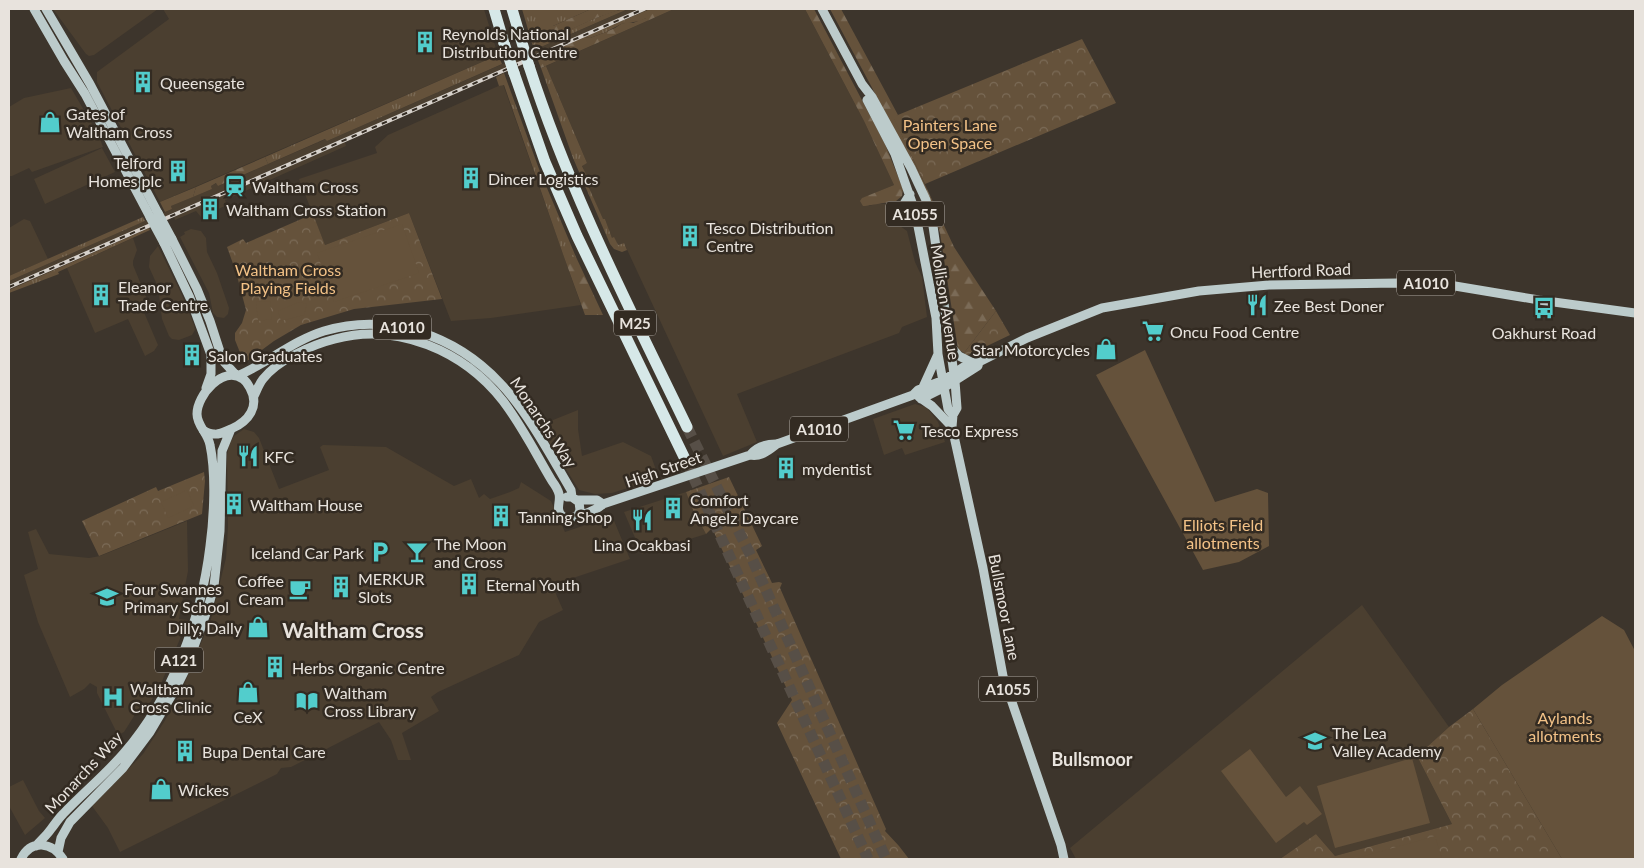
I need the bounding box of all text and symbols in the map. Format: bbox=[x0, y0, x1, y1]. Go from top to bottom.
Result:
place label: Reynolds National Distribution Centre bbox=[442, 24, 577, 61]
building icon: Reynolds National Distribution Centre bbox=[412, 29, 438, 55]
building icon: Queensgate bbox=[130, 69, 156, 95]
place label: Queensgate bbox=[160, 73, 245, 92]
place label: Gates of Waltham Cross bbox=[66, 104, 172, 141]
shop icon: Gates of Waltham Cross bbox=[37, 109, 63, 135]
park label: Painters Lane Open Space bbox=[903, 115, 997, 152]
place label: Telford Homes plc bbox=[88, 153, 162, 190]
building icon: Telford Homes plc bbox=[165, 158, 191, 184]
building icon: Dincer Logistics bbox=[458, 165, 484, 191]
place label: Dincer Logistics bbox=[488, 169, 599, 188]
station icon: Waltham Cross bbox=[222, 173, 248, 199]
place label: Waltham Cross bbox=[252, 177, 358, 196]
building icon: Waltham Cross Station bbox=[197, 196, 223, 222]
place label: Waltham Cross Station bbox=[226, 200, 386, 219]
road number: A1055 bbox=[886, 202, 944, 226]
place label: Tesco Distribution Centre bbox=[706, 218, 833, 255]
building icon: Tesco Distribution Centre bbox=[677, 223, 703, 249]
street label: Mollison Avenue bbox=[928, 243, 964, 361]
street label: Hertford Road bbox=[1251, 259, 1351, 281]
park label: Waltham Cross Playing Fields bbox=[235, 260, 341, 297]
road number: A1010 bbox=[1397, 270, 1455, 296]
place label: Eleanor Trade Centre bbox=[118, 277, 208, 314]
building icon: Eleanor Trade Centre bbox=[88, 282, 114, 308]
restaurant icon: Zee Best Doner bbox=[1244, 292, 1270, 318]
bus stop icon: Oakhurst Road bbox=[1531, 295, 1557, 321]
place label: Zee Best Doner bbox=[1274, 296, 1384, 315]
road number: M25 bbox=[614, 310, 656, 336]
road number: A1010 bbox=[373, 314, 431, 340]
supermarket icon: Oncu Food Centre bbox=[1140, 318, 1166, 344]
place label: Oncu Food Centre bbox=[1170, 322, 1299, 341]
place label: Oakhurst Road bbox=[1492, 323, 1596, 342]
shop icon: Star Motorcycles bbox=[1093, 336, 1119, 362]
place label: Star Motorcycles bbox=[972, 340, 1090, 359]
building icon: Salon Graduates bbox=[179, 342, 205, 368]
place label: Salon Graduates bbox=[208, 346, 322, 365]
street label: Monarchs Way bbox=[507, 373, 582, 472]
road number: A1010 bbox=[790, 416, 848, 442]
supermarket icon: Tesco Express bbox=[891, 417, 917, 443]
place label: Tesco Express bbox=[921, 421, 1019, 440]
restaurant icon: KFC bbox=[235, 443, 261, 469]
place label: KFC bbox=[264, 447, 295, 466]
street label: High Street bbox=[622, 447, 704, 491]
building icon: mydentist bbox=[773, 455, 799, 481]
place label: mydentist bbox=[802, 459, 872, 478]
place label: Comfort Angelz Daycare bbox=[690, 490, 799, 527]
building icon: Waltham House bbox=[221, 491, 247, 517]
place label: Waltham House bbox=[250, 495, 363, 514]
building icon: Comfort Angelz Daycare bbox=[660, 495, 686, 521]
building icon: Tanning Shop bbox=[488, 503, 514, 529]
place label: Tanning Shop bbox=[518, 507, 612, 526]
restaurant icon: Lina Ocakbasi bbox=[629, 507, 655, 533]
park label: Elliots Field allotments bbox=[1183, 515, 1263, 552]
place label: The Moon and Cross bbox=[434, 534, 506, 571]
place label: Lina Ocakbasi bbox=[593, 535, 691, 554]
parking icon: Iceland Car Park bbox=[367, 539, 393, 565]
bar icon: The Moon and Cross bbox=[404, 539, 430, 565]
place label: Iceland Car Park bbox=[251, 543, 365, 562]
street label: Bullsmoor Lane bbox=[985, 552, 1025, 662]
place label: MERKUR Slots bbox=[358, 569, 425, 606]
place label: Coffee Cream bbox=[237, 571, 284, 608]
building icon: Eternal Youth bbox=[456, 571, 482, 597]
building icon: MERKUR Slots bbox=[328, 574, 354, 600]
place label: Eternal Youth bbox=[486, 575, 580, 594]
cafe icon: Coffee Cream bbox=[287, 576, 313, 602]
place label: Four Swannes Primary School bbox=[124, 579, 229, 616]
school or university icon: Four Swannes Primary School bbox=[94, 584, 120, 610]
shop icon: Dilly, Dally bbox=[245, 614, 271, 640]
district label: Waltham Cross bbox=[282, 617, 424, 642]
place label: Dilly, Dally bbox=[168, 618, 243, 637]
road number: A121 bbox=[155, 648, 203, 672]
building icon: Herbs Organic Centre bbox=[262, 654, 288, 680]
place label: Herbs Organic Centre bbox=[292, 658, 445, 677]
road number: A1055 bbox=[979, 676, 1037, 702]
place label: Waltham Cross Clinic bbox=[130, 679, 212, 716]
shop icon: CeX bbox=[235, 679, 261, 705]
place label: Waltham Cross Library bbox=[324, 683, 417, 720]
hospital icon: Waltham Cross Clinic bbox=[100, 684, 126, 710]
library icon: Waltham Cross Library bbox=[294, 688, 320, 714]
place label: CeX bbox=[233, 707, 263, 726]
park label: Aylands allotments bbox=[1528, 708, 1602, 745]
place label: The Lea Valley Academy bbox=[1332, 723, 1442, 760]
street label: Monarchs Way bbox=[40, 727, 126, 817]
school or university icon: The Lea Valley Academy bbox=[1302, 728, 1328, 754]
building icon: Bupa Dental Care bbox=[172, 738, 198, 764]
place label: Bupa Dental Care bbox=[202, 742, 326, 761]
district label: Bullsmoor bbox=[1051, 748, 1133, 770]
shop icon: Wickes bbox=[148, 776, 174, 802]
place label: Wickes bbox=[178, 780, 229, 799]

